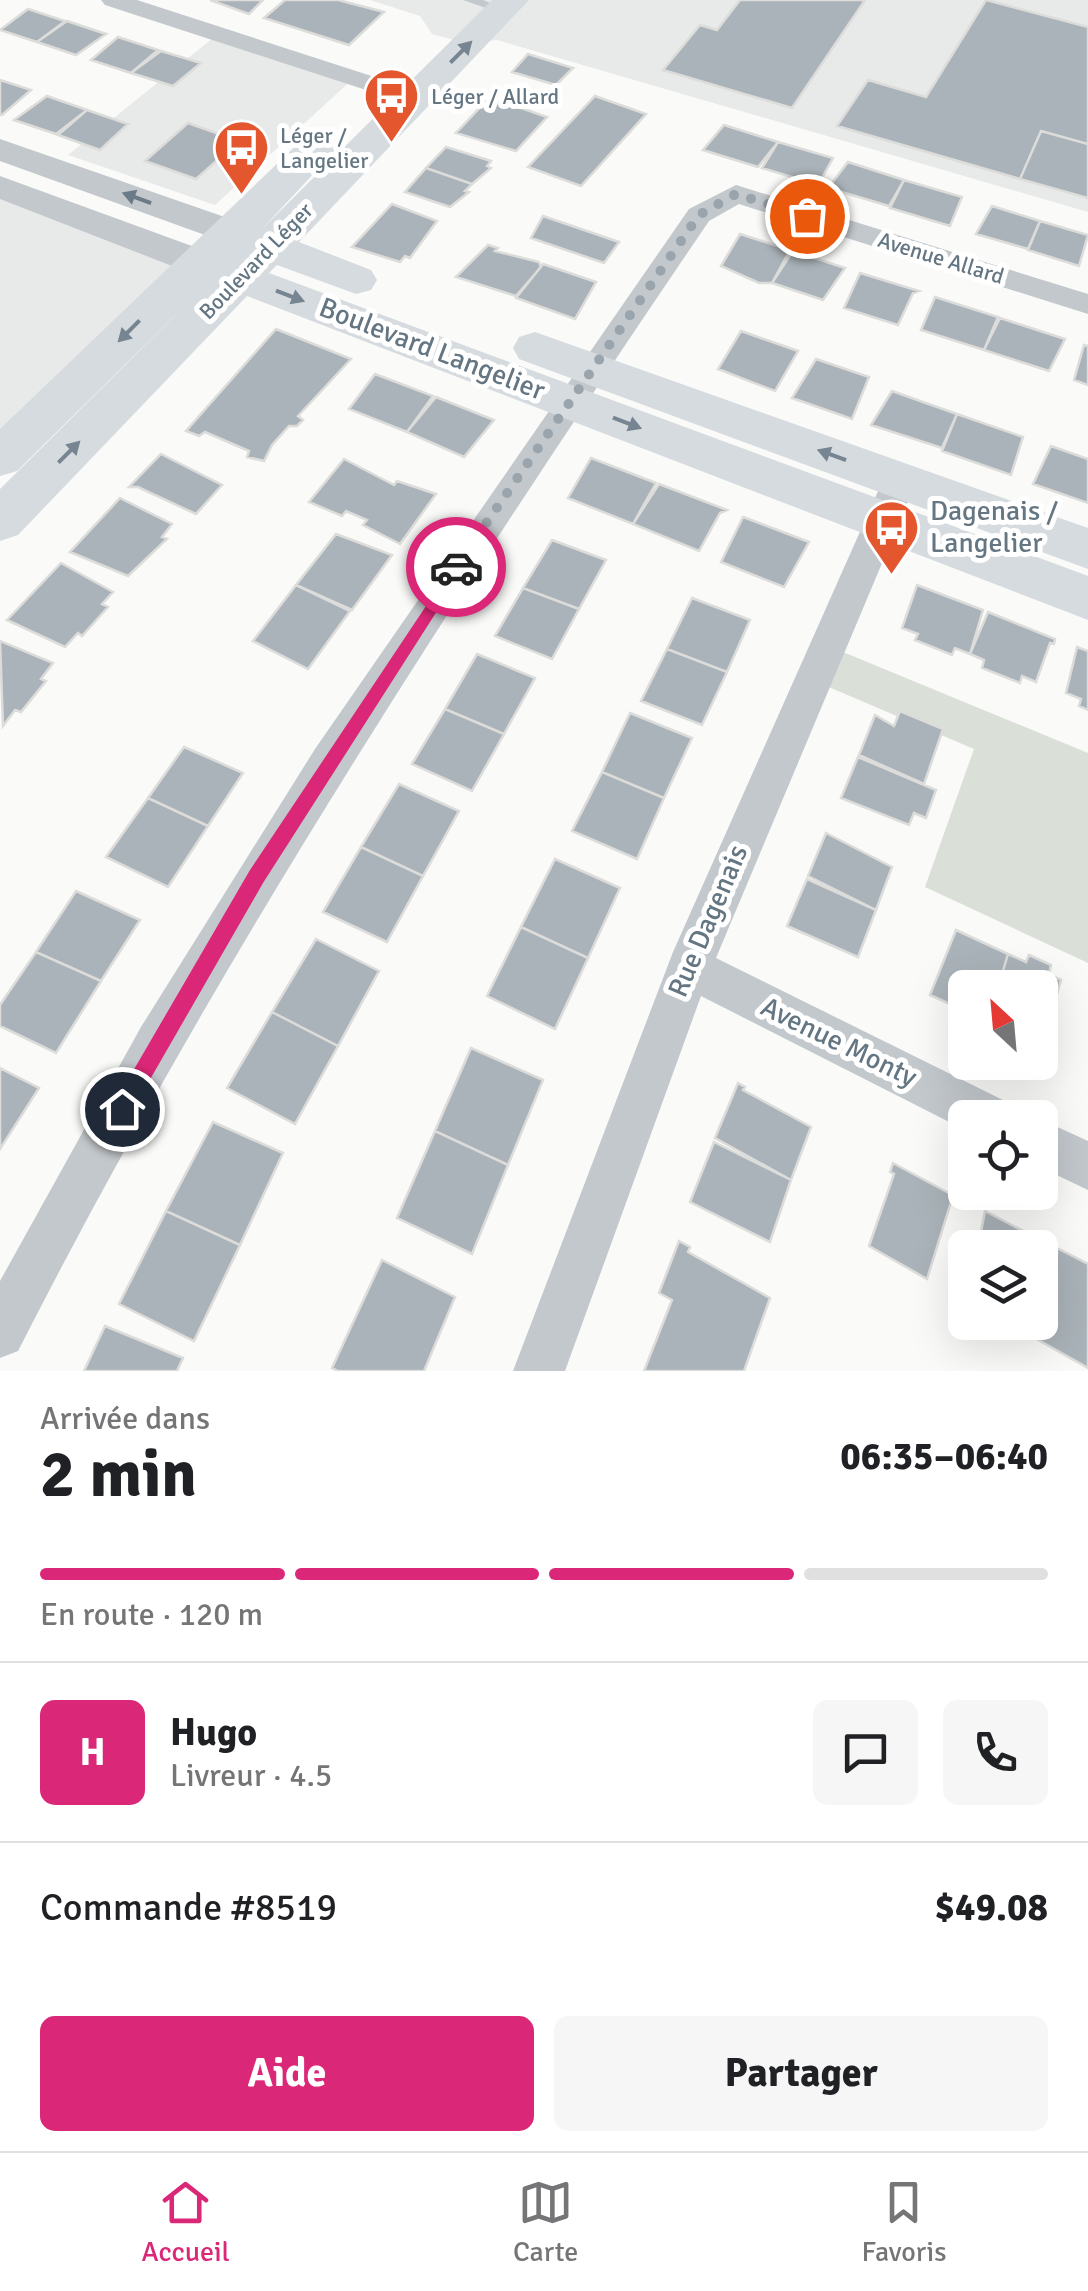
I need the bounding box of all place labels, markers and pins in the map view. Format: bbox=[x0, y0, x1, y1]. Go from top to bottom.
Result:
bus stop icon: Léger / Allard bbox=[362, 66, 422, 145]
place label: Léger / Allard bbox=[431, 83, 559, 110]
bus stop icon: Léger / Langelier bbox=[211, 118, 271, 197]
place label: Léger / Langelier bbox=[280, 122, 368, 174]
pin bbox=[765, 174, 850, 259]
place label: Dagenais / Langelier bbox=[930, 494, 1058, 560]
bus stop icon: Dagenais / Langelier bbox=[861, 497, 921, 576]
pin bbox=[80, 1067, 165, 1152]

